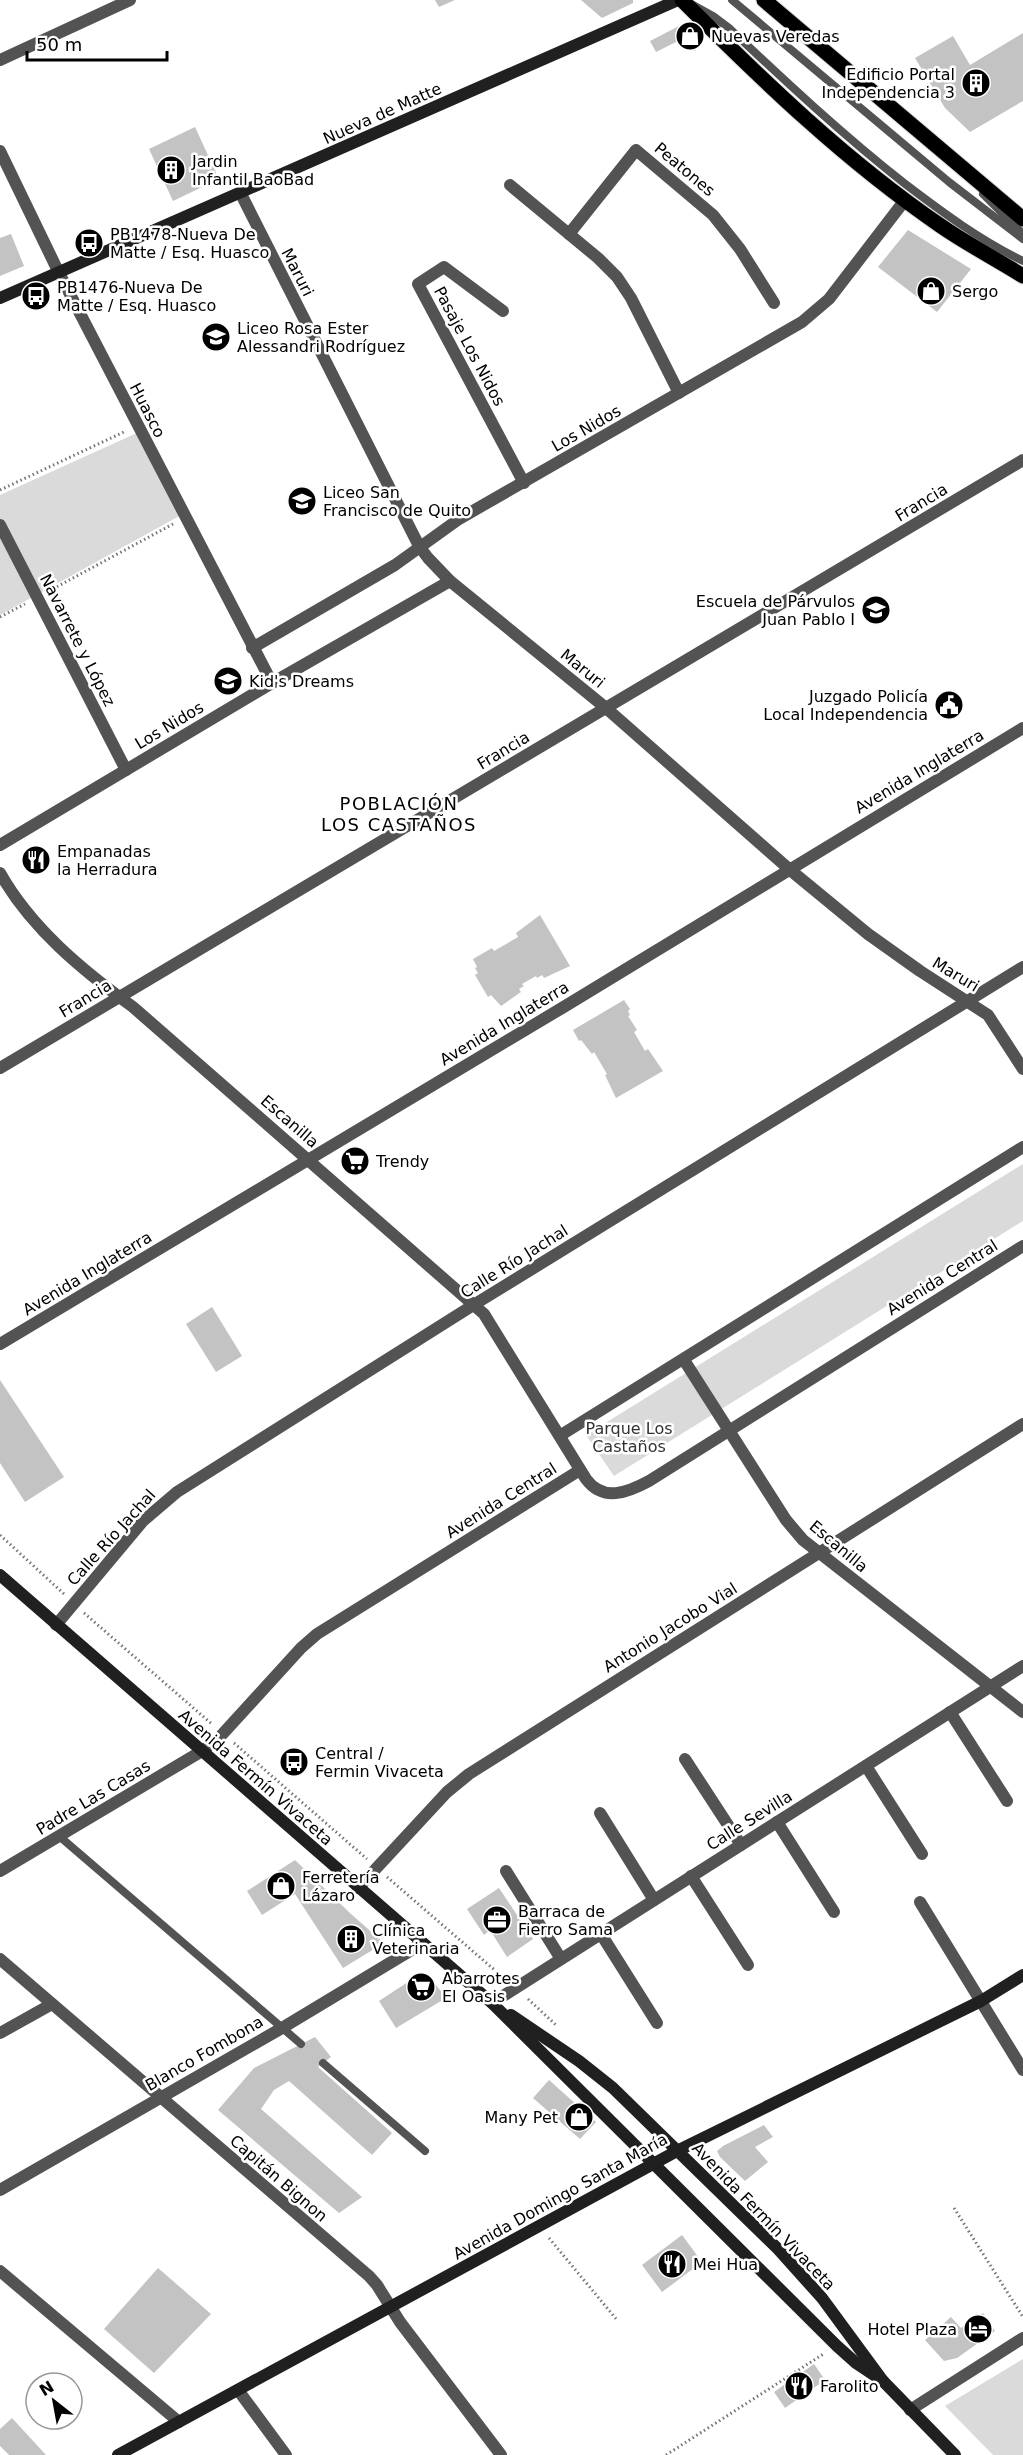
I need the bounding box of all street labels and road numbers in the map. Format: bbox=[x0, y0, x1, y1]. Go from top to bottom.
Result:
street label: Nueva de Matte bbox=[320, 79, 444, 148]
street label: Peatones bbox=[651, 139, 719, 200]
street label: Maruri bbox=[277, 245, 318, 299]
street label: Pasaje Los Nidos bbox=[430, 283, 509, 409]
street label: Huasco bbox=[126, 380, 169, 441]
street label: Los Nidos bbox=[548, 401, 624, 456]
street label: Francia bbox=[892, 479, 951, 525]
street label: Navarrete y López bbox=[36, 571, 119, 710]
street label: Maruri bbox=[557, 645, 609, 692]
street label: Los Nidos bbox=[132, 698, 207, 753]
street label: Avenida Inglaterra bbox=[851, 725, 987, 817]
street label: Francia bbox=[474, 727, 533, 773]
street label: Maruri bbox=[929, 953, 983, 996]
street label: Francia bbox=[56, 975, 115, 1021]
street label: Avenida Inglaterra bbox=[436, 977, 572, 1069]
street label: Escanilla bbox=[257, 1091, 322, 1152]
street label: Calle Río Jachal bbox=[457, 1221, 571, 1302]
street label: Avenida Inglaterra bbox=[19, 1227, 155, 1319]
street label: Avenida Central bbox=[883, 1236, 1001, 1319]
street label: Avenida Central bbox=[442, 1459, 560, 1542]
street label: Calle Río Jachal bbox=[63, 1485, 160, 1589]
street label: Escanilla bbox=[806, 1517, 872, 1576]
street label: Antonio Jacobo Vial bbox=[600, 1579, 741, 1676]
street label: Avenida Fermín Vivaceta bbox=[175, 1705, 337, 1849]
street label: Padre Las Casas bbox=[33, 1756, 154, 1839]
street label: Calle Sevilla bbox=[703, 1787, 796, 1854]
street label: Blanco Fombona bbox=[142, 2012, 267, 2095]
street label: Avenida Domingo Santa María bbox=[450, 2129, 671, 2263]
street label: Capitán Bignon bbox=[226, 2131, 331, 2226]
street label: Avenida Fermín Vivaceta bbox=[688, 2139, 839, 2294]

